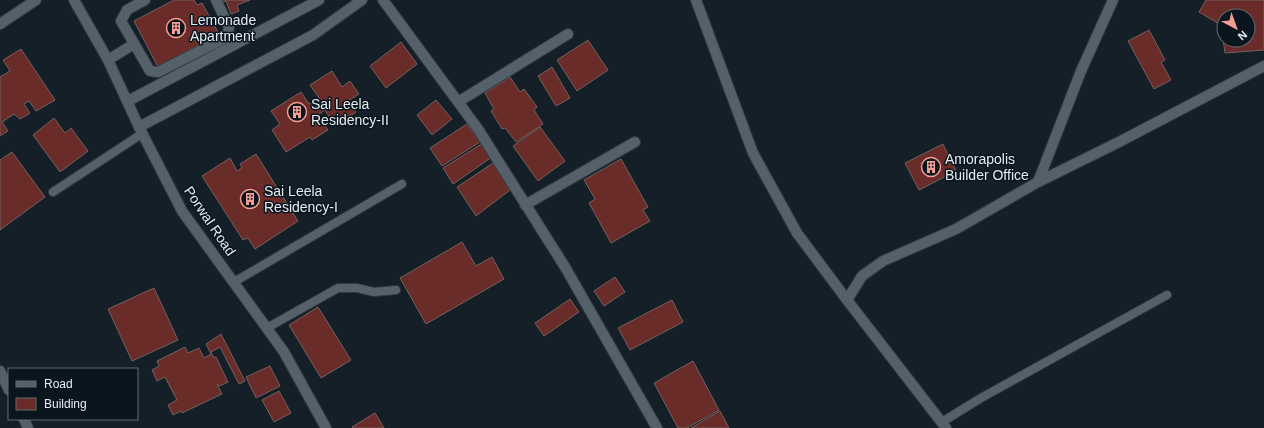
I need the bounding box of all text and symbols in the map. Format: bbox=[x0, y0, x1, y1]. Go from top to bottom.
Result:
north arrow bbox=[1216, 8, 1256, 48]
place label: Lemonade Apartment bbox=[190, 12, 256, 44]
building icon: Lemonade Apartment bbox=[165, 17, 187, 39]
text: N bbox=[1236, 28, 1249, 43]
place label: Sai Leela Residency-II bbox=[311, 96, 389, 128]
building icon: Sai Leela Residency-II bbox=[286, 101, 308, 123]
place label: Amorapolis Builder Office bbox=[945, 151, 1029, 183]
building icon: Amorapolis Builder Office bbox=[920, 156, 942, 178]
street label: Porwal Road bbox=[181, 183, 239, 259]
place label: Sai Leela Residency-I bbox=[264, 183, 338, 215]
building icon: Sai Leela Residency-I bbox=[239, 188, 261, 210]
legend bbox=[8, 368, 138, 420]
text: Road bbox=[44, 377, 73, 391]
text: Building bbox=[44, 397, 87, 411]

